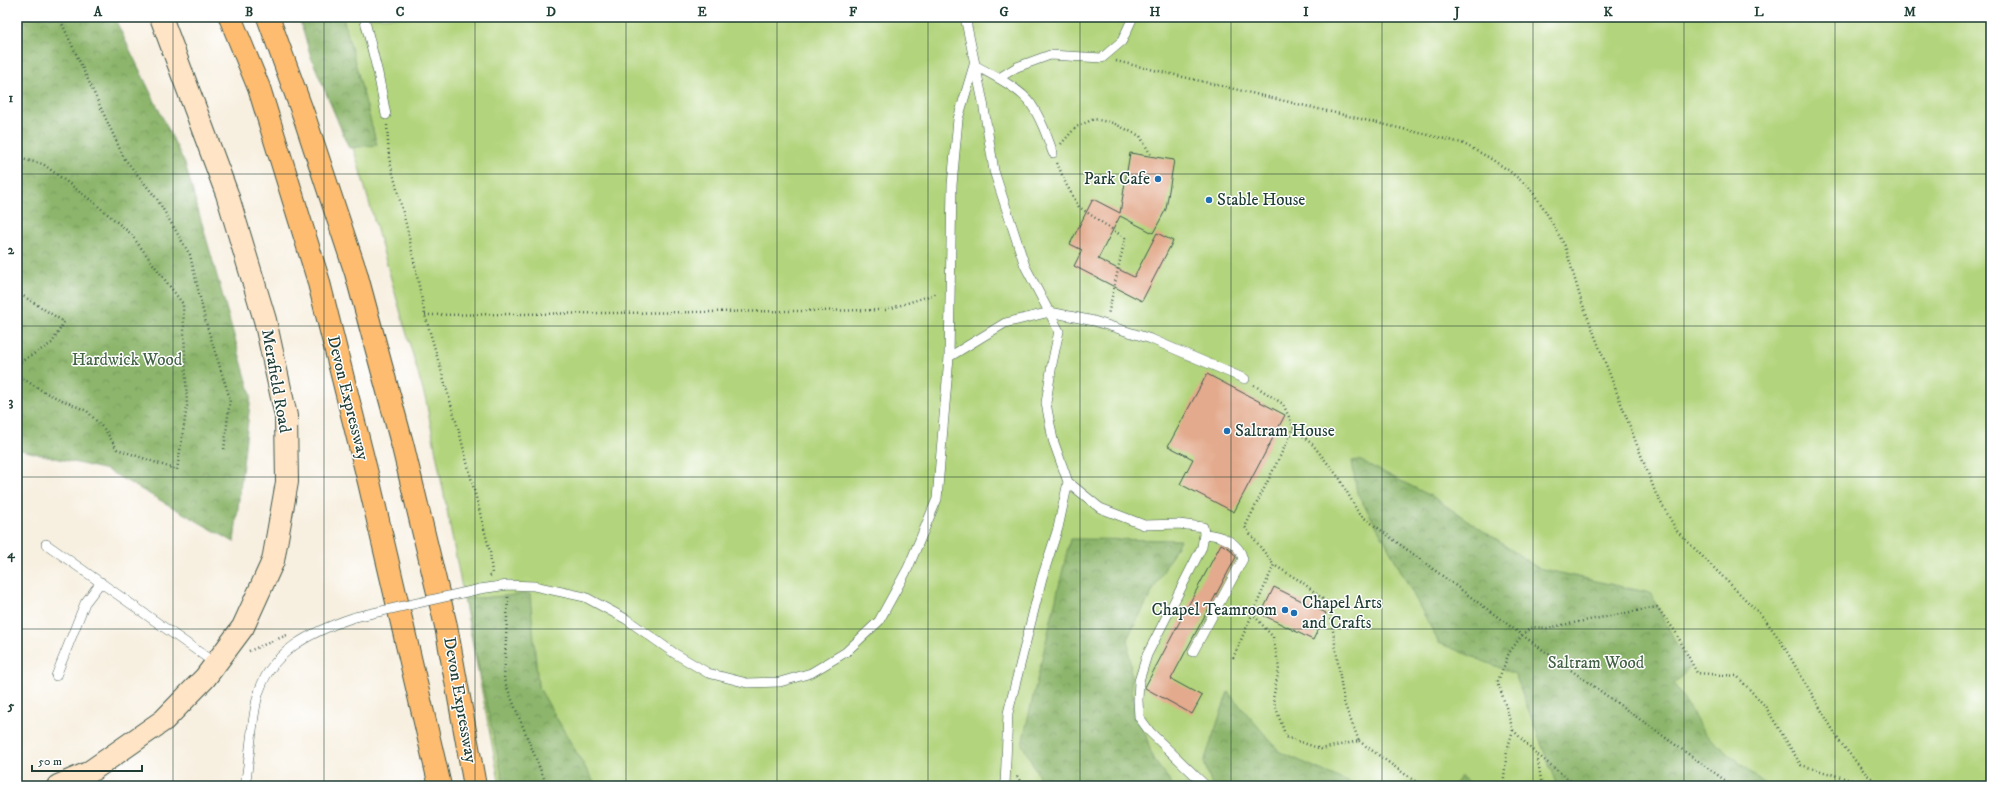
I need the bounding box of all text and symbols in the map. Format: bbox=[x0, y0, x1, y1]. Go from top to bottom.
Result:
text: A bbox=[93, 4, 103, 20]
text: B bbox=[245, 4, 253, 20]
text: C bbox=[396, 4, 405, 20]
text: D bbox=[546, 4, 556, 20]
text: E bbox=[697, 4, 707, 20]
text: F bbox=[849, 4, 858, 20]
text: G bbox=[999, 4, 1009, 20]
text: H bbox=[1150, 4, 1161, 20]
text: I bbox=[1303, 4, 1309, 20]
text: J bbox=[1452, 4, 1460, 21]
text: K bbox=[1603, 4, 1613, 20]
text: L bbox=[1754, 4, 1764, 20]
text: M bbox=[1904, 4, 1916, 20]
text: 1 bbox=[9, 90, 14, 106]
place label: Park Cafe bbox=[1084, 168, 1150, 190]
marker: Park Cafe bbox=[1153, 174, 1163, 184]
place label: Stable House bbox=[1217, 189, 1305, 211]
marker: Stable House bbox=[1204, 195, 1214, 205]
text: 2 bbox=[8, 242, 15, 258]
street label: Merafield Road bbox=[256, 327, 296, 435]
street label: Devon Expressway bbox=[322, 333, 374, 463]
park label: Hardwick Wood bbox=[72, 349, 183, 371]
text: 3 bbox=[9, 394, 14, 410]
place label: Saltram House bbox=[1235, 420, 1335, 442]
marker: Saltram House bbox=[1222, 426, 1232, 436]
text: 4 bbox=[6, 546, 15, 563]
place label: Chapel Arts and Crafts bbox=[1302, 592, 1382, 634]
place label: Chapel Teamroom bbox=[1151, 599, 1277, 621]
marker: Chapel Teamroom bbox=[1280, 605, 1290, 615]
marker: Chapel Arts and Crafts bbox=[1289, 608, 1299, 618]
street label: Devon Expressway bbox=[438, 635, 482, 766]
park label: Saltram Wood bbox=[1548, 652, 1645, 674]
text: 5 bbox=[7, 698, 15, 714]
scale bar bbox=[32, 747, 142, 773]
text: 50 m bbox=[38, 754, 62, 769]

